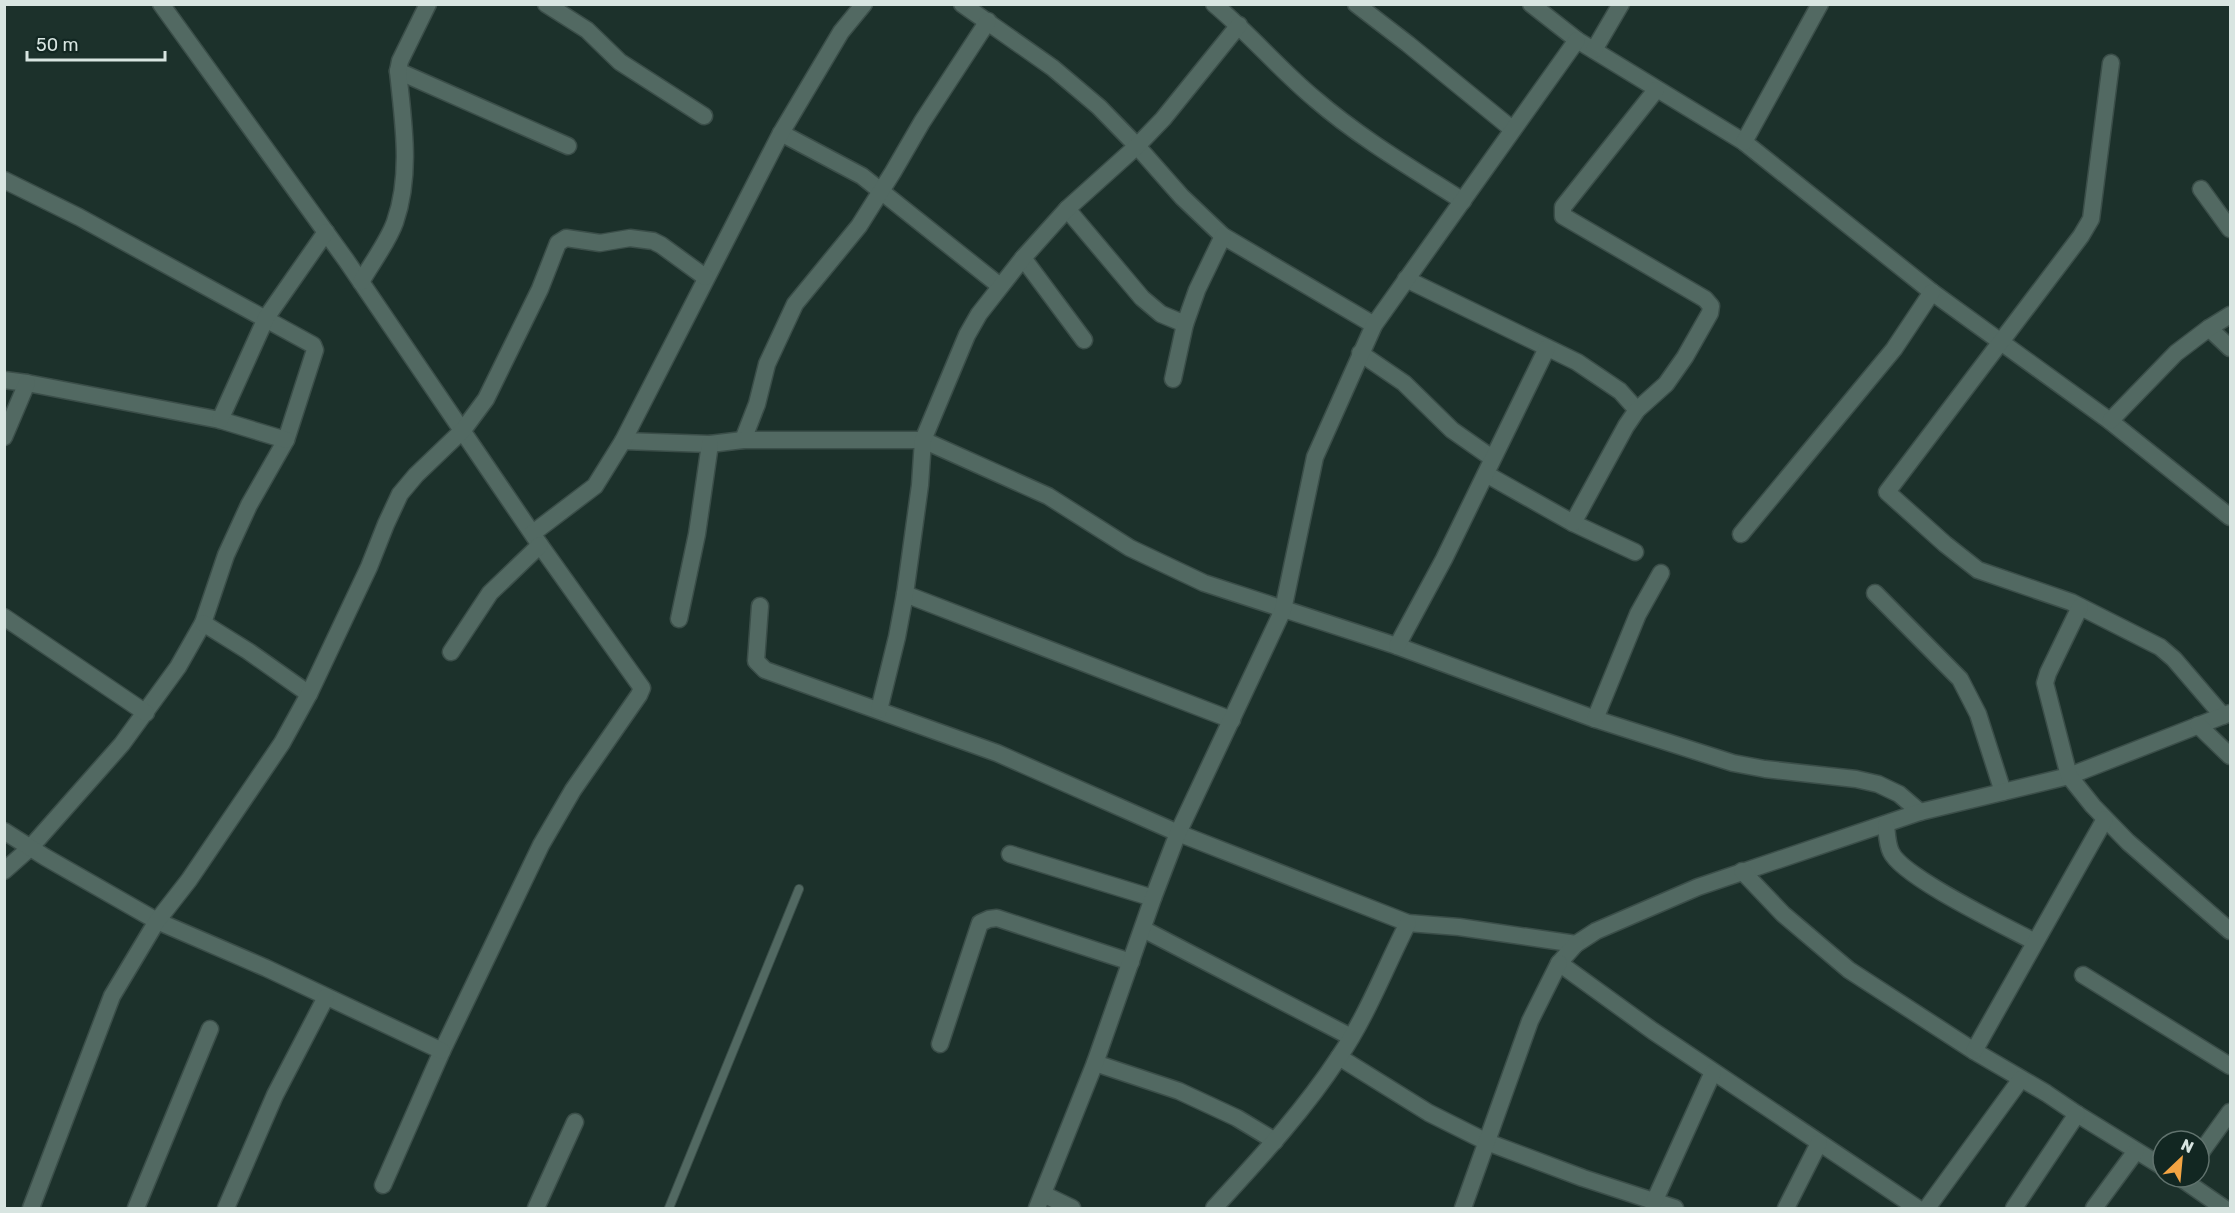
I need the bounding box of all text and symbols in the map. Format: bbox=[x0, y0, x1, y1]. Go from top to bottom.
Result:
scale bar bbox=[27, 24, 165, 62]
text: 50 m bbox=[36, 34, 79, 56]
north arrow bbox=[2151, 1129, 2211, 1189]
text: N bbox=[2178, 1135, 2197, 1157]

